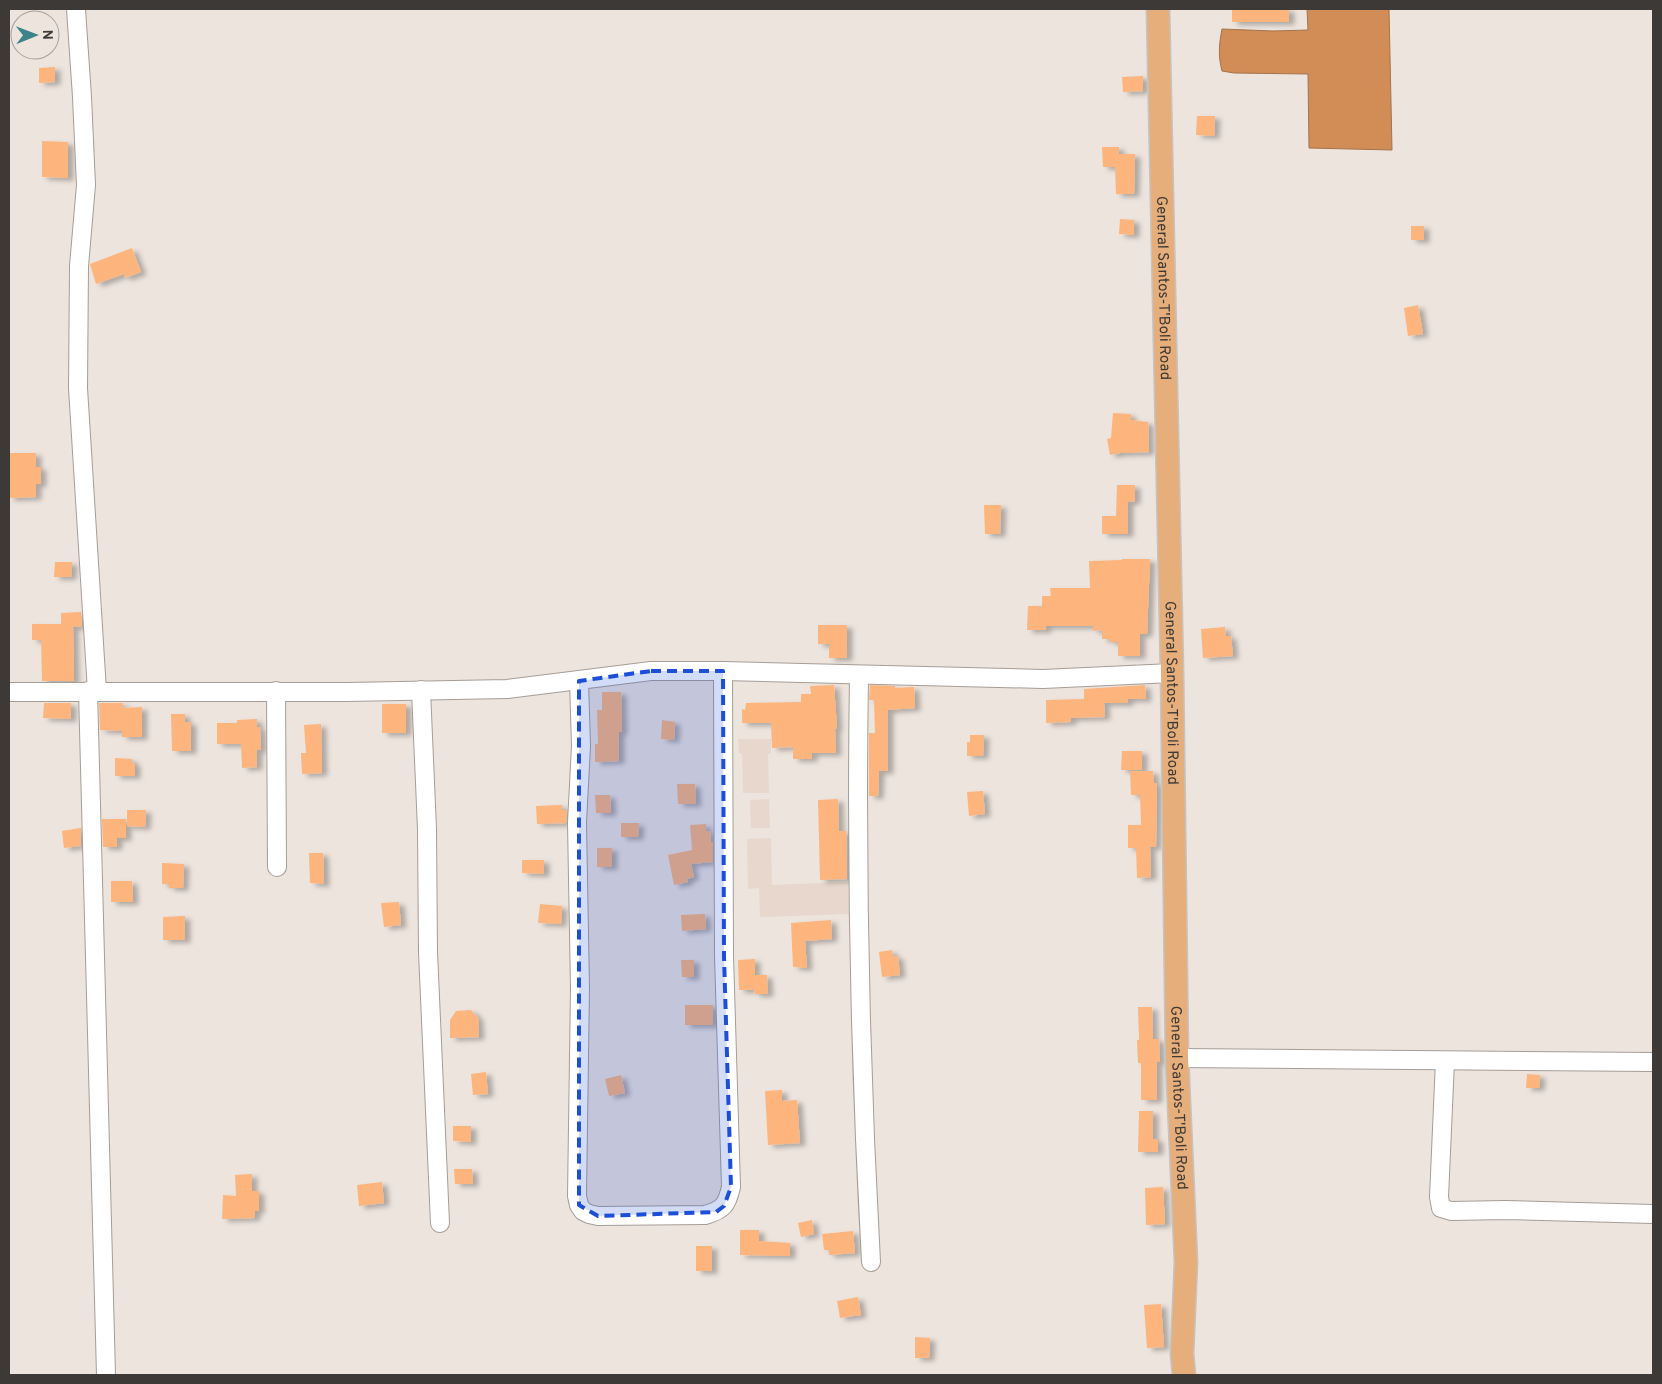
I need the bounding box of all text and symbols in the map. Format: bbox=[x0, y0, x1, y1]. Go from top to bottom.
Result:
north arrow bbox=[10, 10, 60, 60]
text: N bbox=[38, 30, 55, 40]
street label: General Santos-T'Boli Road bbox=[1151, 196, 1174, 380]
street label: General Santos-T'Boli Road bbox=[1159, 601, 1181, 785]
street label: General Santos-T'Boli Road bbox=[1165, 1006, 1191, 1190]

